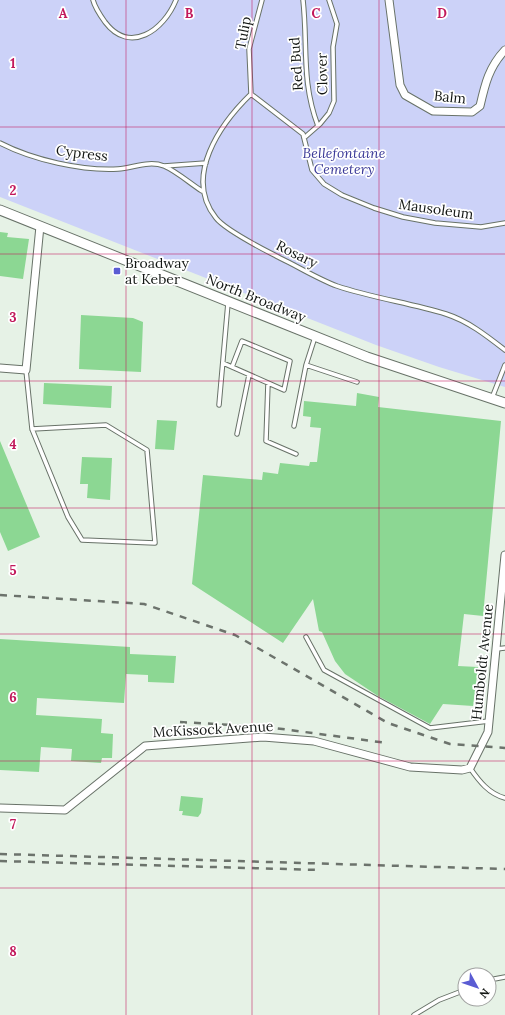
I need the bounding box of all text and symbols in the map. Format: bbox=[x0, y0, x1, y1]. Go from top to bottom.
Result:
text: A bbox=[59, 5, 68, 22]
text: B bbox=[185, 5, 194, 22]
text: C bbox=[312, 5, 321, 22]
text: D bbox=[437, 5, 447, 22]
street label: Tulip bbox=[231, 15, 255, 51]
street label: Red Bud bbox=[285, 37, 307, 91]
street label: Clover bbox=[313, 53, 331, 95]
text: 1 bbox=[10, 55, 16, 72]
street label: Balm bbox=[433, 86, 467, 108]
street label: Cypress bbox=[55, 141, 109, 165]
park label: Bellefontaine Cemetery bbox=[303, 144, 386, 178]
text: 2 bbox=[10, 182, 17, 199]
street label: Mausoleum bbox=[397, 195, 475, 223]
street label: Rosary bbox=[273, 236, 321, 272]
place label: Broadway at Keber bbox=[125, 254, 189, 288]
marker: Broadway at Keber bbox=[112, 266, 122, 276]
street label: North Broadway bbox=[203, 270, 309, 326]
text: 3 bbox=[9, 309, 17, 326]
text: 4 bbox=[9, 436, 17, 453]
text: 5 bbox=[9, 562, 17, 579]
street label: Humboldt Avenue bbox=[467, 603, 497, 721]
text: 6 bbox=[9, 689, 17, 706]
street label: McKissock Avenue bbox=[152, 717, 274, 741]
text: 7 bbox=[10, 816, 16, 833]
text: 8 bbox=[9, 943, 17, 960]
north arrow bbox=[457, 967, 497, 1007]
text: N bbox=[476, 986, 493, 1002]

